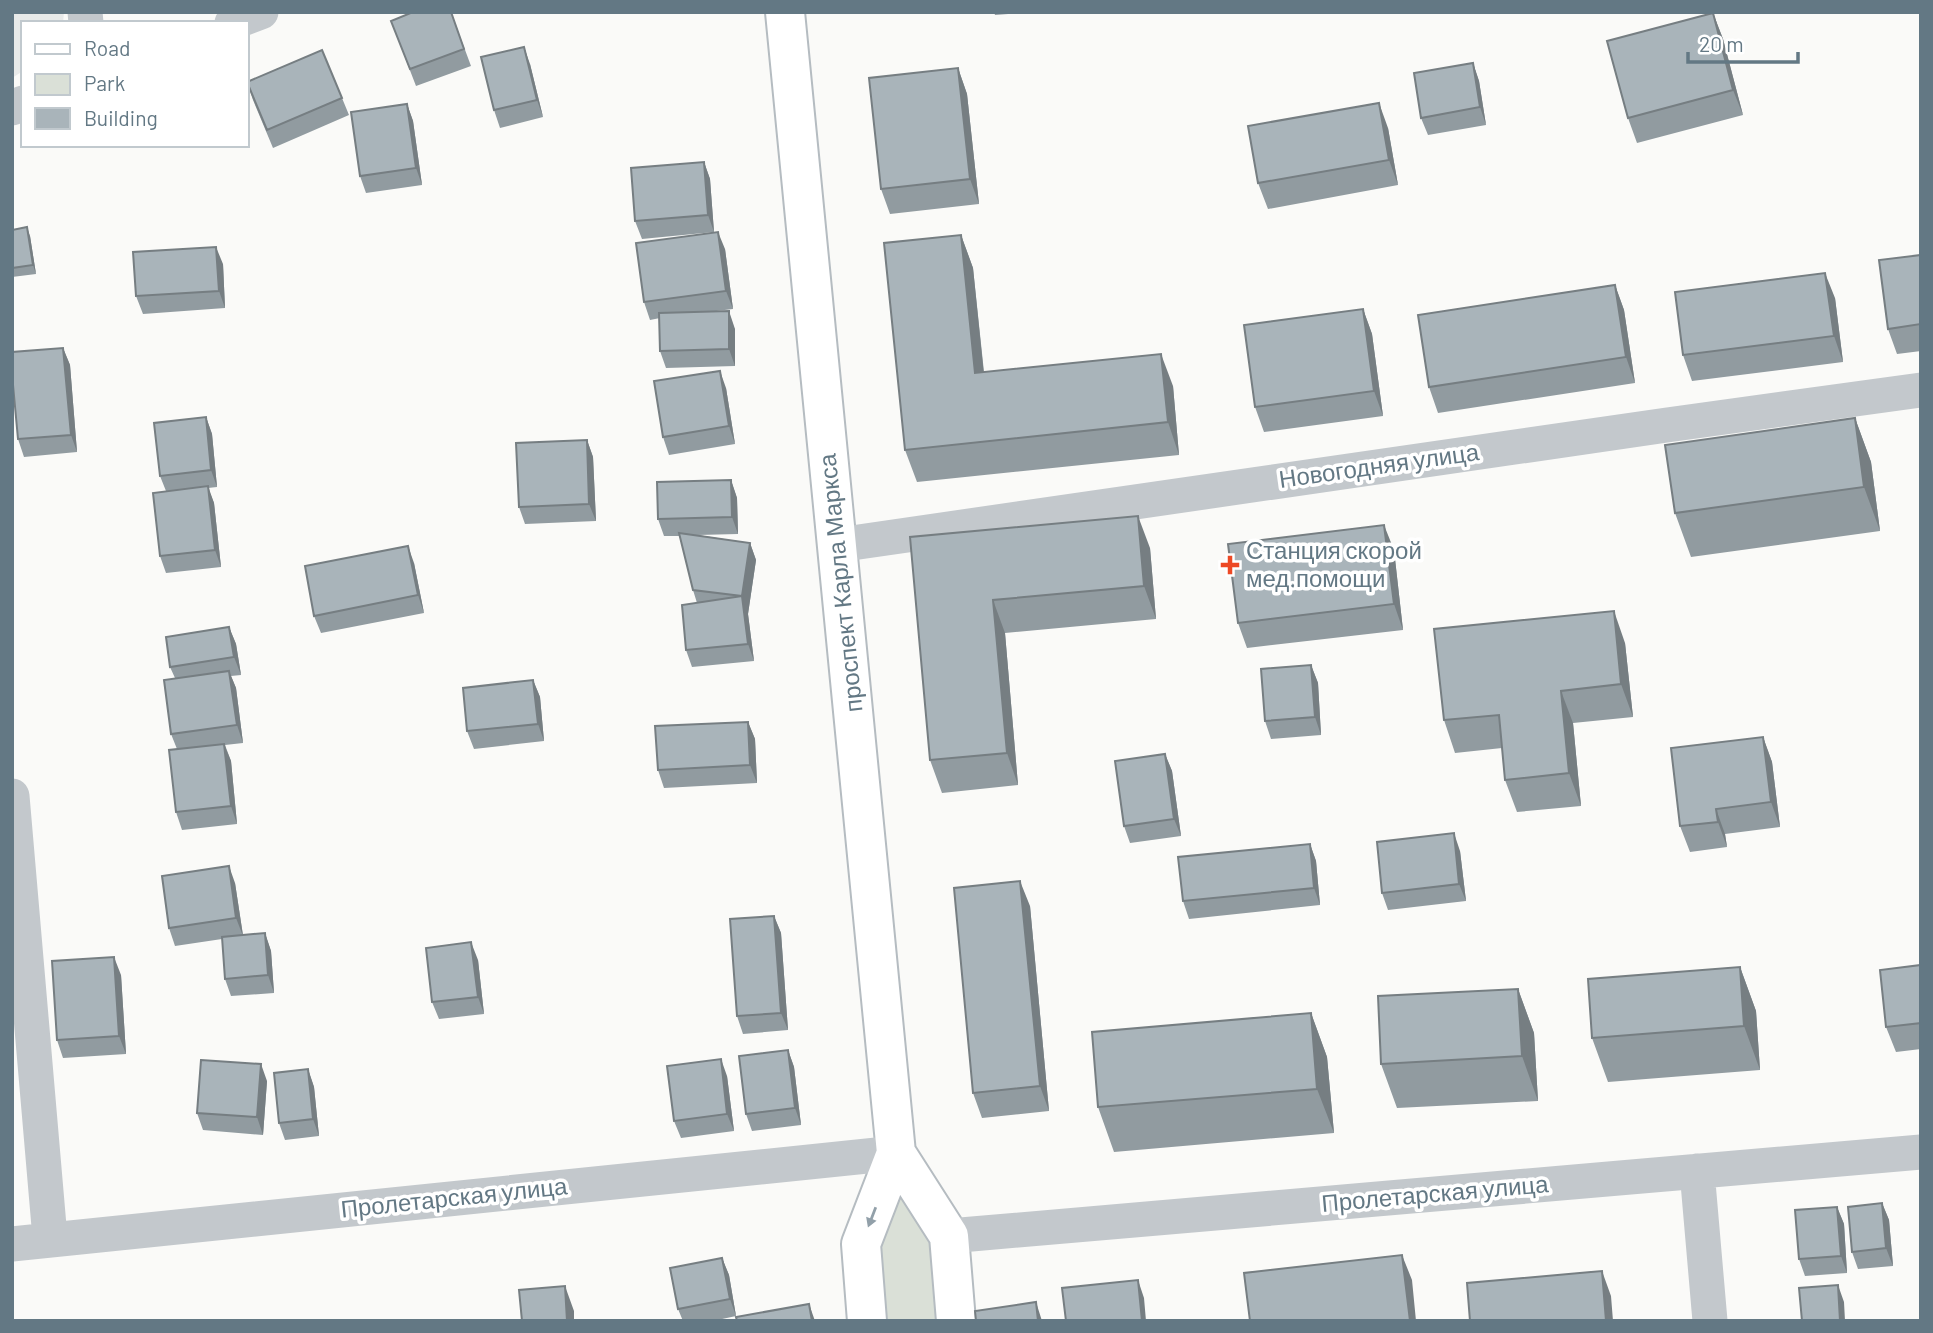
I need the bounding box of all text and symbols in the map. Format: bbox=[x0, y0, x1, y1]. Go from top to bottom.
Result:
legend bbox=[21, 21, 248, 147]
scale bar bbox=[1688, 21, 1798, 65]
text: 20 m bbox=[1699, 31, 1744, 56]
text: Road bbox=[84, 35, 130, 60]
text: Park bbox=[84, 70, 125, 95]
text: Building bbox=[84, 105, 158, 130]
street label: Новогодняя улица bbox=[1277, 436, 1481, 493]
street label: проспект Карла Маркса bbox=[811, 452, 868, 714]
place label: Станция скорой мед.помощи bbox=[1246, 535, 1422, 592]
marker: Станция скорой мед.помощи bbox=[1220, 555, 1240, 575]
street label: Пролетарская улица bbox=[1320, 1168, 1550, 1217]
street label: Пролетарская улица bbox=[339, 1170, 569, 1223]
one-way arrow bbox=[866, 1206, 877, 1227]

